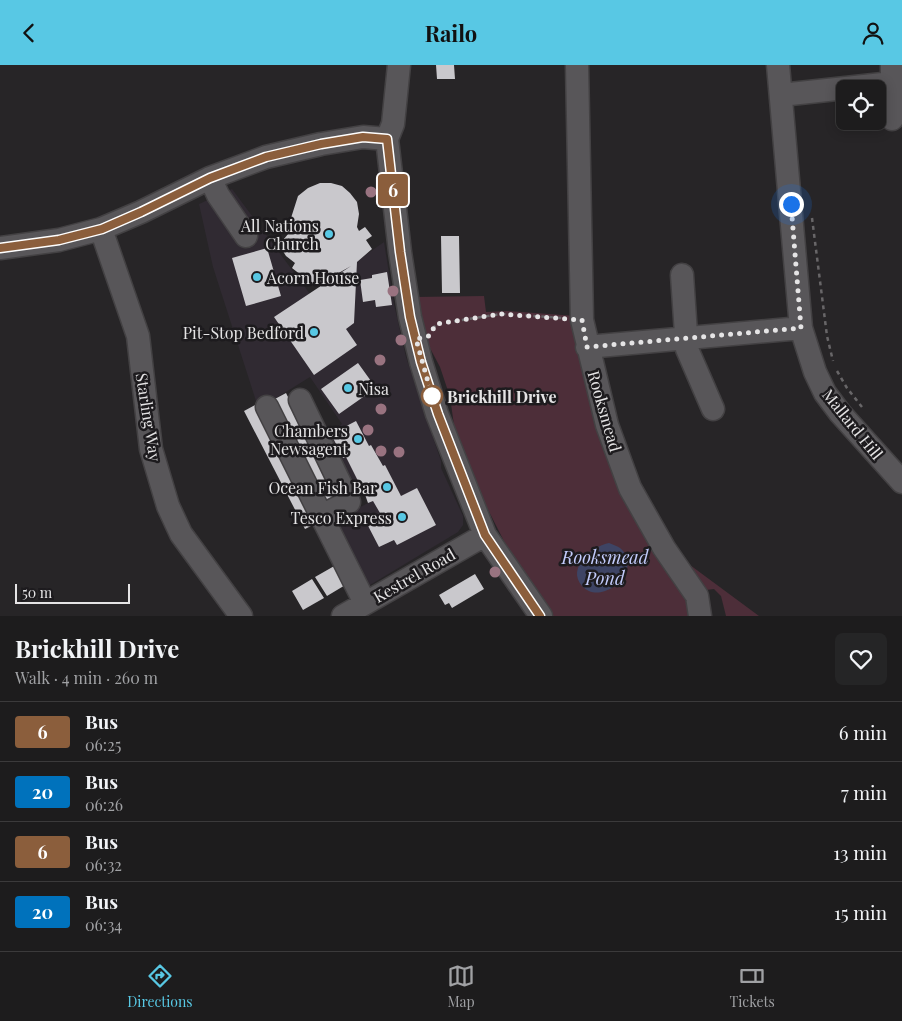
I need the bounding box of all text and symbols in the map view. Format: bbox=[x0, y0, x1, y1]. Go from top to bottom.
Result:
text: Railo bbox=[425, 18, 477, 48]
icon: back bbox=[15, 19, 43, 47]
icon: person bbox=[859, 19, 887, 47]
map controls bbox=[836, 80, 886, 130]
button: locate bbox=[836, 80, 886, 130]
line badge: 6 bbox=[377, 174, 409, 206]
text: 6 bbox=[388, 178, 398, 202]
your location bbox=[779, 192, 804, 217]
place label: All Nations Church bbox=[240, 215, 320, 254]
marker: All Nations Church bbox=[323, 228, 335, 240]
place label: Acorn House bbox=[266, 267, 359, 288]
marker: Acorn House bbox=[251, 271, 263, 283]
place label: Pit-Stop Bedford bbox=[183, 322, 304, 343]
marker: Pit-Stop Bedford bbox=[308, 326, 320, 338]
street label: Rooksmead bbox=[583, 368, 627, 454]
street label: Starling Way bbox=[132, 371, 166, 463]
place label: Nisa bbox=[358, 378, 389, 399]
marker: Nisa bbox=[342, 382, 354, 394]
street label: Mallard Hill bbox=[818, 384, 888, 464]
marker: Brickhill Drive bbox=[421, 385, 443, 407]
place label: Brickhill Drive bbox=[447, 386, 557, 407]
place label: Chambers Newsagent bbox=[270, 420, 348, 459]
marker: Chambers Newsagent bbox=[352, 433, 364, 445]
place label: Ocean Fish Bar bbox=[268, 477, 377, 498]
marker: Ocean Fish Bar bbox=[381, 481, 393, 493]
place label: Tesco Express bbox=[290, 507, 392, 528]
marker: Tesco Express bbox=[396, 511, 408, 523]
street label: Kestrel Road bbox=[369, 543, 459, 607]
water label: Rooksmead Pond bbox=[560, 545, 650, 590]
scale bar bbox=[15, 581, 130, 604]
text: 50 m bbox=[22, 583, 52, 602]
text: Brickhill Drive bbox=[15, 632, 179, 664]
button: heart bbox=[835, 633, 887, 685]
text: Walk · 4 min · 260 m bbox=[15, 667, 158, 688]
text: Bus bbox=[85, 708, 118, 734]
text: 6 min bbox=[839, 719, 887, 745]
text: 6 bbox=[37, 720, 48, 744]
text: 06:25 bbox=[85, 734, 121, 755]
text: Bus bbox=[85, 768, 118, 794]
text: 7 min bbox=[841, 779, 887, 805]
text: 20 bbox=[32, 780, 53, 804]
text: 06:26 bbox=[85, 794, 123, 815]
text: Bus bbox=[85, 828, 118, 854]
text: 13 min bbox=[833, 839, 887, 865]
text: 6 bbox=[37, 840, 48, 864]
text: 06:32 bbox=[85, 854, 122, 875]
text: Bus bbox=[85, 888, 118, 914]
text: 15 min bbox=[834, 899, 887, 925]
text: 20 bbox=[32, 900, 53, 924]
text: 06:34 bbox=[85, 914, 122, 935]
tab: Directions bbox=[127, 962, 193, 1011]
tab: Map bbox=[447, 962, 475, 1011]
tab: Tickets bbox=[730, 962, 775, 1011]

